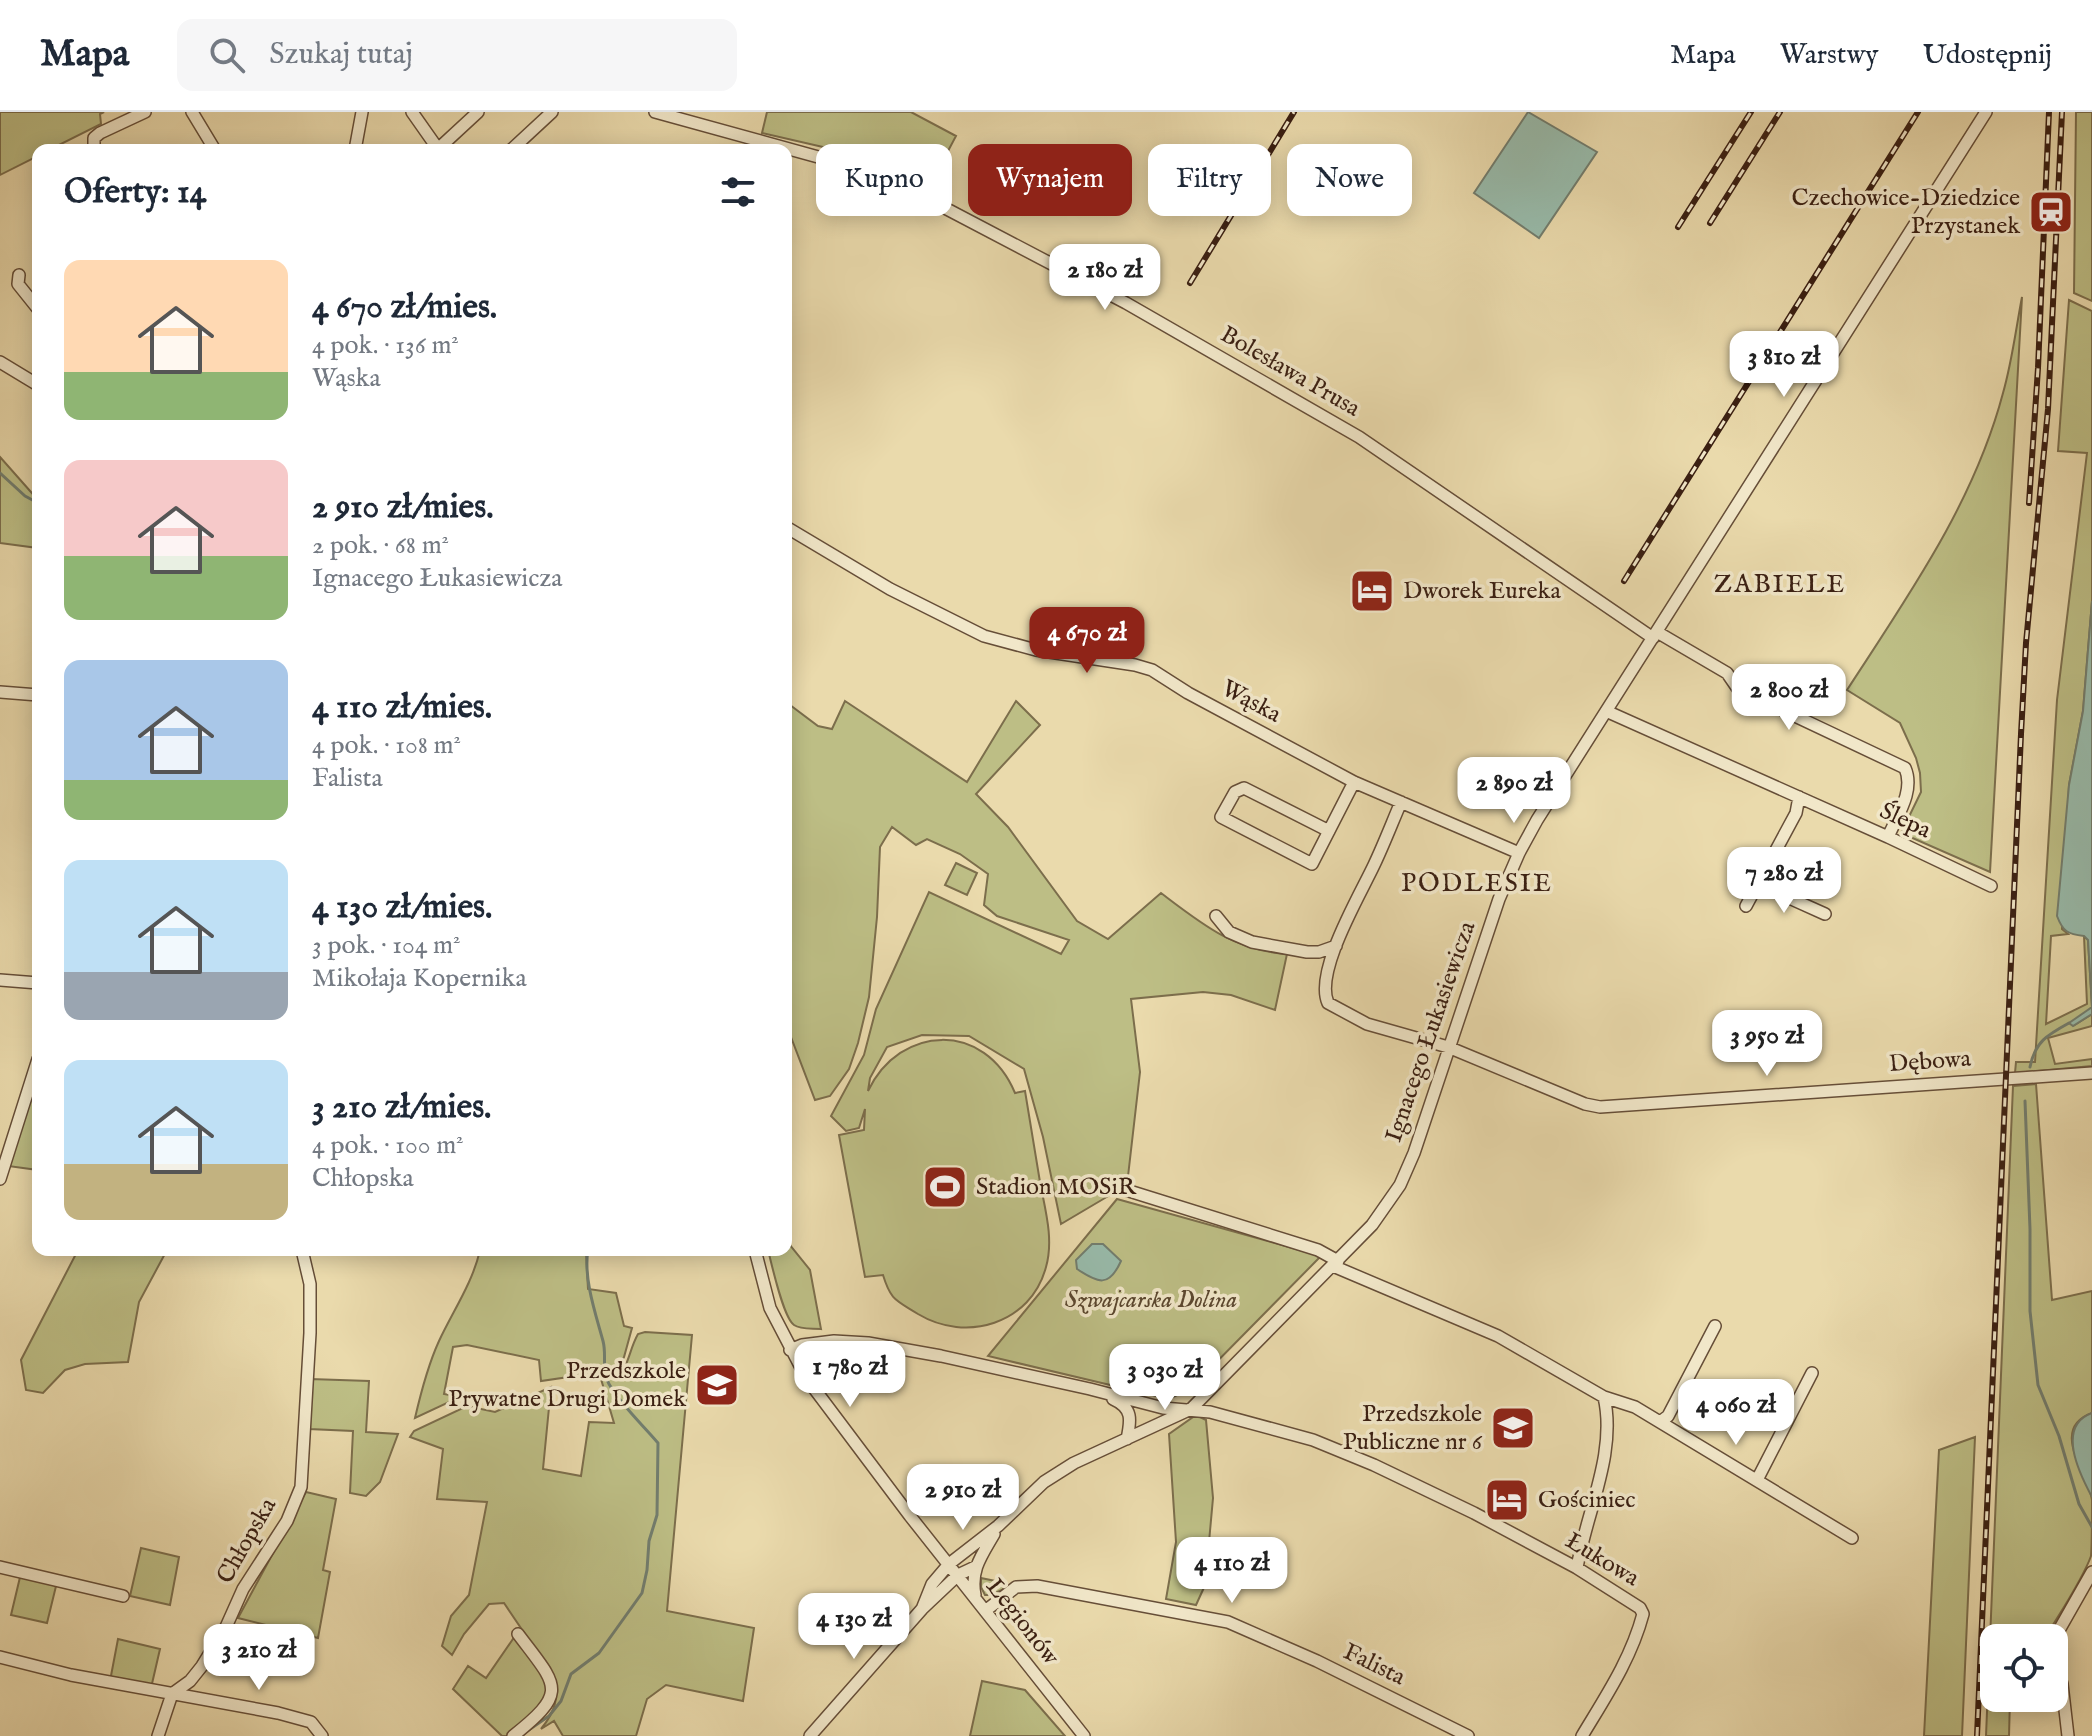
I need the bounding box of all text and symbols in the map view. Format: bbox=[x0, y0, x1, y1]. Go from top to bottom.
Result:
search box bbox=[177, 19, 737, 91]
text: Mapa bbox=[40, 31, 129, 79]
icon: search bbox=[205, 33, 249, 77]
text: Szukaj tutaj bbox=[269, 36, 413, 74]
text: Mapa bbox=[1670, 38, 1736, 73]
text: Warstwy bbox=[1780, 38, 1879, 73]
text: Udostępnij bbox=[1923, 38, 2052, 73]
chip: Kupno bbox=[816, 144, 952, 216]
chip: Wynajem bbox=[968, 144, 1132, 216]
chip: Filtry bbox=[1148, 144, 1271, 216]
chip: Nowe bbox=[1287, 144, 1412, 216]
icon: filters bbox=[716, 170, 760, 214]
text: Oferty: 14 bbox=[64, 171, 206, 214]
place label: Czechowice-Dziedzice Przystanek bbox=[1791, 183, 2020, 242]
station icon: Czechowice-Dziedzice Przystanek bbox=[2027, 188, 2075, 236]
pin: 2 180 zł bbox=[1022, 244, 1188, 312]
text: 2 180 zł bbox=[1067, 253, 1143, 286]
text: 4 670 zł/mies. bbox=[312, 286, 497, 329]
icon: home bbox=[128, 292, 224, 388]
street label: Bolesława Prusa bbox=[1214, 319, 1366, 425]
text: 4 pok. · 136 m² bbox=[312, 329, 459, 362]
pin: 3 810 zł bbox=[1701, 331, 1867, 399]
text: 3 810 zł bbox=[1748, 340, 1820, 373]
text: Wąska bbox=[312, 362, 381, 395]
text: 2 910 zł/mies. bbox=[312, 486, 493, 529]
icon: home bbox=[128, 492, 224, 588]
text: 2 pok. · 68 m² bbox=[312, 529, 449, 562]
text: Ignacego Łukasiewicza bbox=[312, 562, 563, 595]
hotel icon: Dworek Eureka bbox=[1348, 567, 1396, 615]
district label: ZABIELE bbox=[1714, 568, 1846, 601]
place label: Dworek Eureka bbox=[1403, 576, 1561, 607]
pin: 4 670 zł bbox=[1004, 607, 1170, 675]
text: 4 670 zł bbox=[1047, 616, 1127, 649]
pin: 2 800 zł bbox=[1706, 664, 1872, 732]
street label: Wąska bbox=[1216, 673, 1287, 731]
text: 2 800 zł bbox=[1750, 673, 1828, 706]
text: 4 110 zł/mies. bbox=[312, 686, 492, 729]
icon: home bbox=[128, 692, 224, 788]
text: 4 pok. · 108 m² bbox=[312, 729, 461, 762]
pin: 2 890 zł bbox=[1431, 757, 1597, 825]
text: Falista bbox=[312, 762, 383, 795]
text: 2 890 zł bbox=[1475, 766, 1553, 799]
street label: Ślepa bbox=[1874, 796, 1936, 847]
pin: 7 280 zł bbox=[1701, 847, 1867, 915]
text: 7 280 zł bbox=[1745, 856, 1823, 889]
district label: PODLESIE bbox=[1401, 867, 1553, 900]
text: 4 130 zł/mies. bbox=[312, 886, 492, 929]
icon: home bbox=[128, 892, 224, 988]
street label: Ignacego Łukasiewicza bbox=[1379, 917, 1484, 1146]
text: 3 pok. · 104 m² bbox=[312, 929, 460, 962]
text: Mikołaja Kopernika bbox=[312, 962, 527, 995]
pin: 3 950 zł bbox=[1684, 1010, 1850, 1078]
text: 3 950 zł bbox=[1730, 1019, 1804, 1052]
street label: Dębowa bbox=[1888, 1044, 1973, 1080]
text: 3 210 zł/mies. bbox=[312, 1086, 491, 1129]
icon: home bbox=[128, 1092, 224, 1188]
text: 4 pok. · 100 m² bbox=[312, 1129, 463, 1162]
text: Chłopska bbox=[312, 1162, 414, 1195]
sports icon: Stadion MOSiR bbox=[921, 1163, 969, 1211]
place label: Stadion MOSiR bbox=[976, 1172, 1137, 1203]
park label: Szwajcarska Dolina bbox=[1065, 1285, 1237, 1316]
pin: 1 780 zł bbox=[767, 1341, 933, 1409]
pin: 3 030 zł bbox=[1082, 1344, 1248, 1412]
text: 1 780 zł bbox=[812, 1350, 888, 1383]
text: 3 030 zł bbox=[1127, 1353, 1203, 1386]
place label: Przedszkole Prywatne Drugi Domek bbox=[448, 1356, 686, 1415]
school or university icon: Przedszkole Prywatne Drugi Domek bbox=[693, 1361, 741, 1409]
pin: 4 060 zł bbox=[1653, 1379, 1819, 1447]
text: 4 060 zł bbox=[1696, 1388, 1776, 1421]
place label: Przedszkole Publiczne nr 6 bbox=[1343, 1399, 1483, 1458]
school or university icon: Przedszkole Publiczne nr 6 bbox=[1489, 1404, 1537, 1452]
pin: 2 910 zł bbox=[880, 1464, 1046, 1532]
text: 2 910 zł bbox=[925, 1473, 1001, 1506]
hotel icon: Gościniec bbox=[1483, 1476, 1531, 1524]
place label: Gościniec bbox=[1538, 1485, 1636, 1516]
street label: Chłopska bbox=[210, 1492, 284, 1589]
street label: Łukowa bbox=[1559, 1526, 1645, 1594]
pin: 4 110 zł bbox=[1149, 1537, 1315, 1605]
text: 4 110 zł bbox=[1194, 1546, 1270, 1579]
street label: Legionów bbox=[978, 1572, 1066, 1673]
pin: 4 130 zł bbox=[771, 1593, 937, 1661]
text: 4 130 zł bbox=[816, 1602, 892, 1635]
pin: 3 210 zł bbox=[176, 1624, 342, 1692]
map controls bbox=[1980, 1624, 2068, 1712]
button: locate bbox=[1980, 1624, 2068, 1712]
text: 3 210 zł bbox=[222, 1633, 296, 1666]
street label: Falista bbox=[1338, 1637, 1411, 1694]

